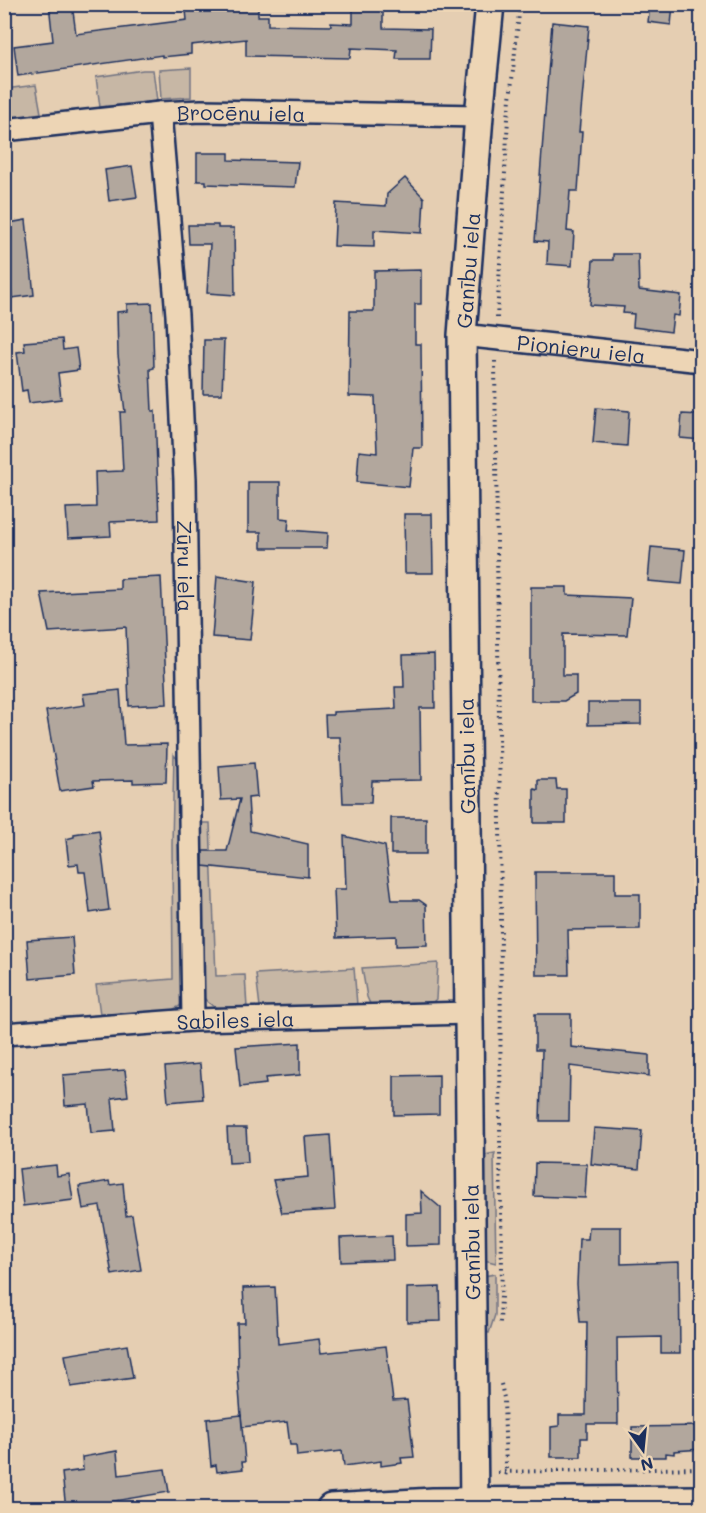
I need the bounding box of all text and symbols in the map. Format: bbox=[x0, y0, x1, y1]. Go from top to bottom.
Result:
street label: Brocēnu iela bbox=[176, 97, 306, 126]
street label: Ganību iela bbox=[449, 211, 485, 329]
street label: Pionieru iela bbox=[516, 328, 647, 368]
street label: Zūru iela bbox=[172, 520, 200, 612]
street label: Ganību iela bbox=[451, 698, 481, 814]
street label: Sabiles iela bbox=[176, 1004, 295, 1035]
street label: Ganību iela bbox=[456, 1184, 486, 1300]
north arrow bbox=[613, 1420, 673, 1480]
text: N bbox=[638, 1453, 656, 1477]

